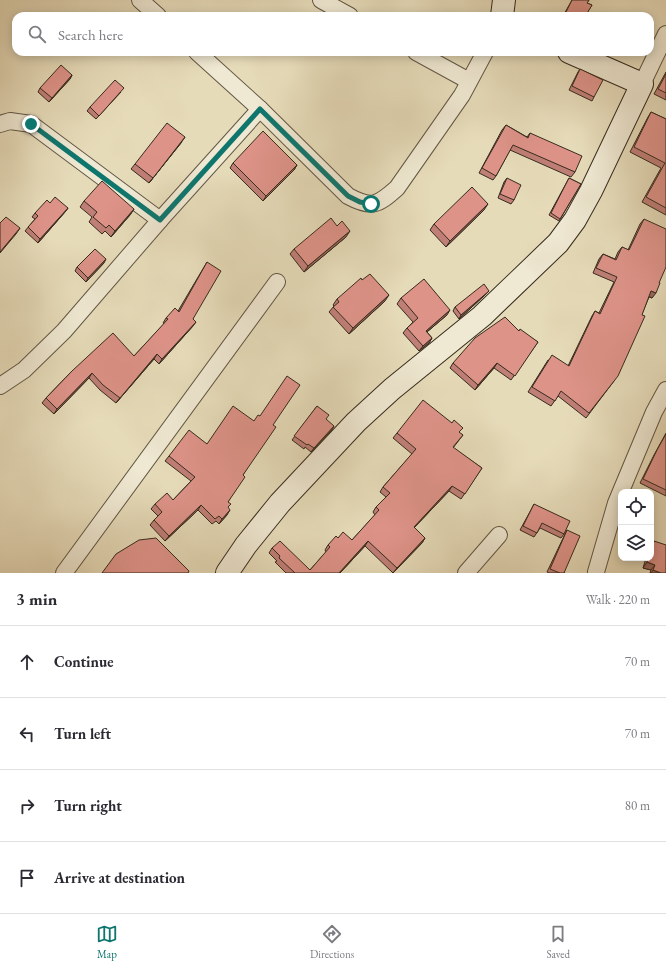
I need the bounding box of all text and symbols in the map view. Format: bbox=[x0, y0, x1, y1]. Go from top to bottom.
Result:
search box bbox=[12, 12, 654, 56]
icon: search bbox=[26, 23, 48, 45]
text: Search here bbox=[58, 25, 123, 44]
route end bbox=[22, 115, 40, 133]
route start bbox=[362, 195, 380, 213]
map controls bbox=[618, 489, 654, 561]
button: locate bbox=[618, 489, 654, 525]
button: layers bbox=[618, 525, 654, 561]
text: 3 min bbox=[16, 588, 57, 610]
text: Walk · 220 m bbox=[586, 591, 650, 608]
icon: ahead bbox=[16, 651, 38, 673]
text: Continue bbox=[54, 652, 114, 671]
text: 70 m bbox=[625, 653, 650, 670]
icon: left bbox=[16, 723, 38, 745]
text: Turn left bbox=[54, 724, 111, 743]
text: 70 m bbox=[625, 725, 650, 742]
icon: right bbox=[16, 795, 38, 817]
text: Turn right bbox=[54, 796, 122, 815]
text: 80 m bbox=[625, 797, 650, 814]
icon: arrive bbox=[16, 867, 38, 889]
text: Arrive at destination bbox=[54, 868, 185, 887]
tab: Map bbox=[96, 923, 118, 961]
tab: Directions bbox=[310, 923, 354, 961]
tab: Saved bbox=[546, 923, 570, 961]

